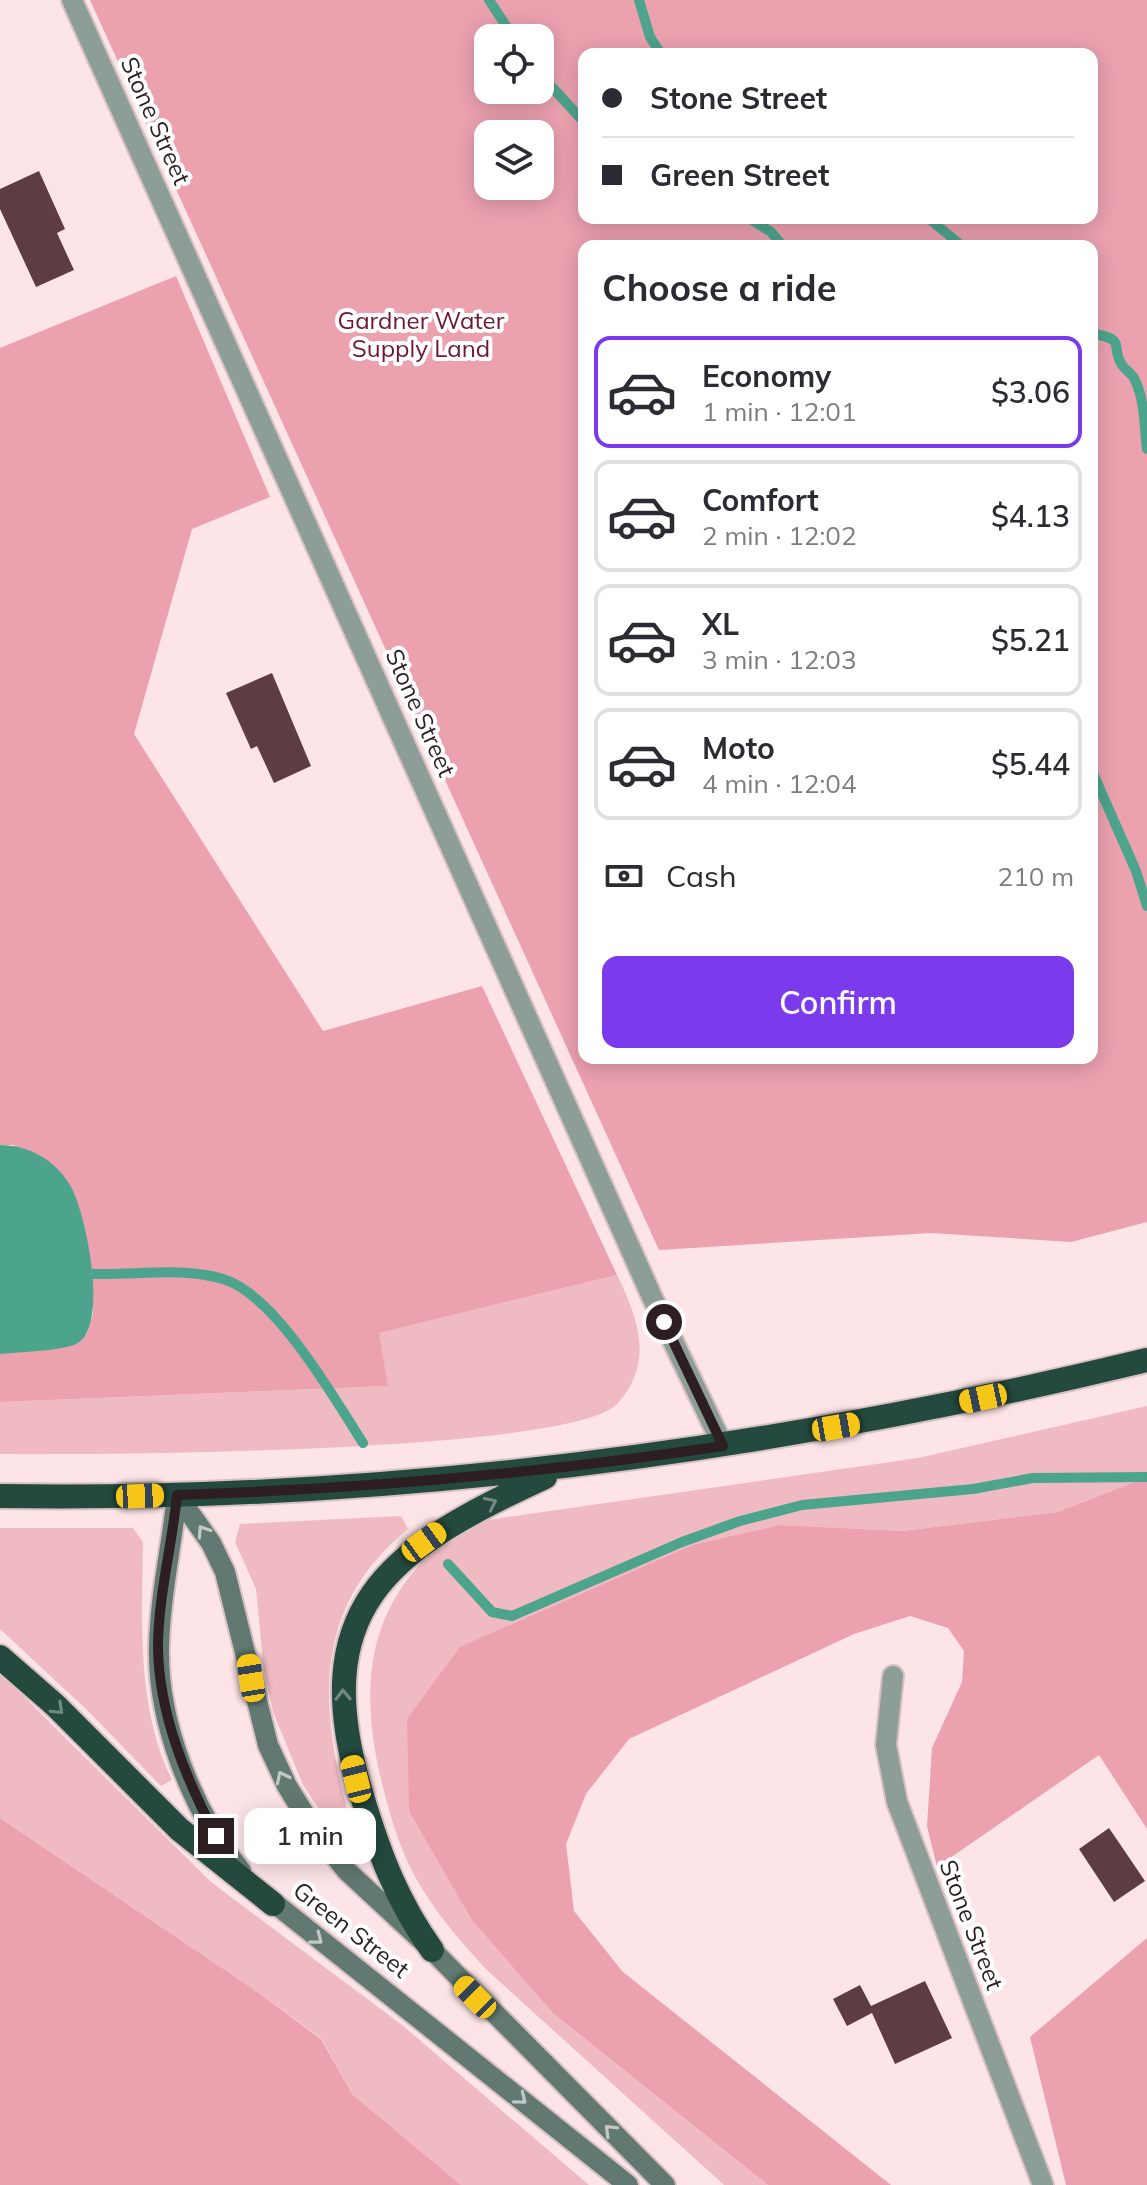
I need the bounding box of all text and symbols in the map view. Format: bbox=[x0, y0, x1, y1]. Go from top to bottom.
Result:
map controls bbox=[474, 24, 554, 200]
button: locate bbox=[474, 24, 554, 104]
street label: Stone Street bbox=[114, 52, 197, 189]
text: Stone Street bbox=[650, 79, 827, 117]
button: layers bbox=[474, 120, 554, 200]
text: Green Street bbox=[650, 156, 829, 194]
text: Choose a ride bbox=[602, 265, 836, 310]
park label: Gardner Water Supply Land bbox=[338, 305, 505, 363]
icon: car bbox=[606, 356, 678, 428]
text: Economy bbox=[702, 357, 831, 395]
text: $3.06 bbox=[991, 373, 1070, 411]
text: 1 min · 12:01 bbox=[702, 395, 857, 428]
icon: car bbox=[606, 480, 678, 552]
text: Comfort bbox=[702, 481, 819, 519]
text: $4.13 bbox=[991, 497, 1070, 535]
text: 2 min · 12:02 bbox=[702, 519, 857, 552]
icon: car bbox=[606, 604, 678, 676]
text: XL bbox=[702, 605, 739, 643]
text: $5.21 bbox=[991, 621, 1070, 659]
text: 3 min · 12:03 bbox=[702, 643, 857, 676]
street label: Stone Street bbox=[379, 644, 462, 781]
icon: car bbox=[606, 728, 678, 800]
text: Moto bbox=[702, 729, 775, 767]
text: $5.44 bbox=[991, 745, 1070, 783]
text: 4 min · 12:04 bbox=[702, 767, 857, 800]
icon: cash bbox=[602, 854, 646, 898]
text: Cash bbox=[666, 857, 737, 895]
text: 210 m bbox=[998, 860, 1074, 893]
button: Confirm bbox=[602, 956, 1074, 1048]
route start bbox=[646, 1304, 682, 1340]
car bbox=[957, 1381, 1009, 1415]
car bbox=[810, 1411, 862, 1443]
car bbox=[116, 1483, 164, 1509]
one-way arrow bbox=[483, 1497, 498, 1512]
car bbox=[398, 1518, 450, 1566]
one-way arrow bbox=[198, 1525, 213, 1540]
car bbox=[235, 1652, 267, 1704]
one-way arrow bbox=[334, 1688, 352, 1701]
one-way arrow bbox=[49, 1700, 63, 1714]
car bbox=[339, 1753, 373, 1805]
one-way arrow bbox=[276, 1770, 292, 1785]
callout: 1 min bbox=[244, 1808, 376, 1864]
route end bbox=[198, 1818, 234, 1854]
text: 1 min bbox=[276, 1819, 344, 1852]
street label: Stone Street bbox=[933, 1855, 1010, 1994]
street label: Green Street bbox=[288, 1875, 416, 1984]
one-way arrow bbox=[308, 1929, 323, 1943]
car bbox=[450, 1972, 500, 2022]
one-way arrow bbox=[512, 2090, 527, 2104]
one-way arrow bbox=[605, 2125, 619, 2139]

